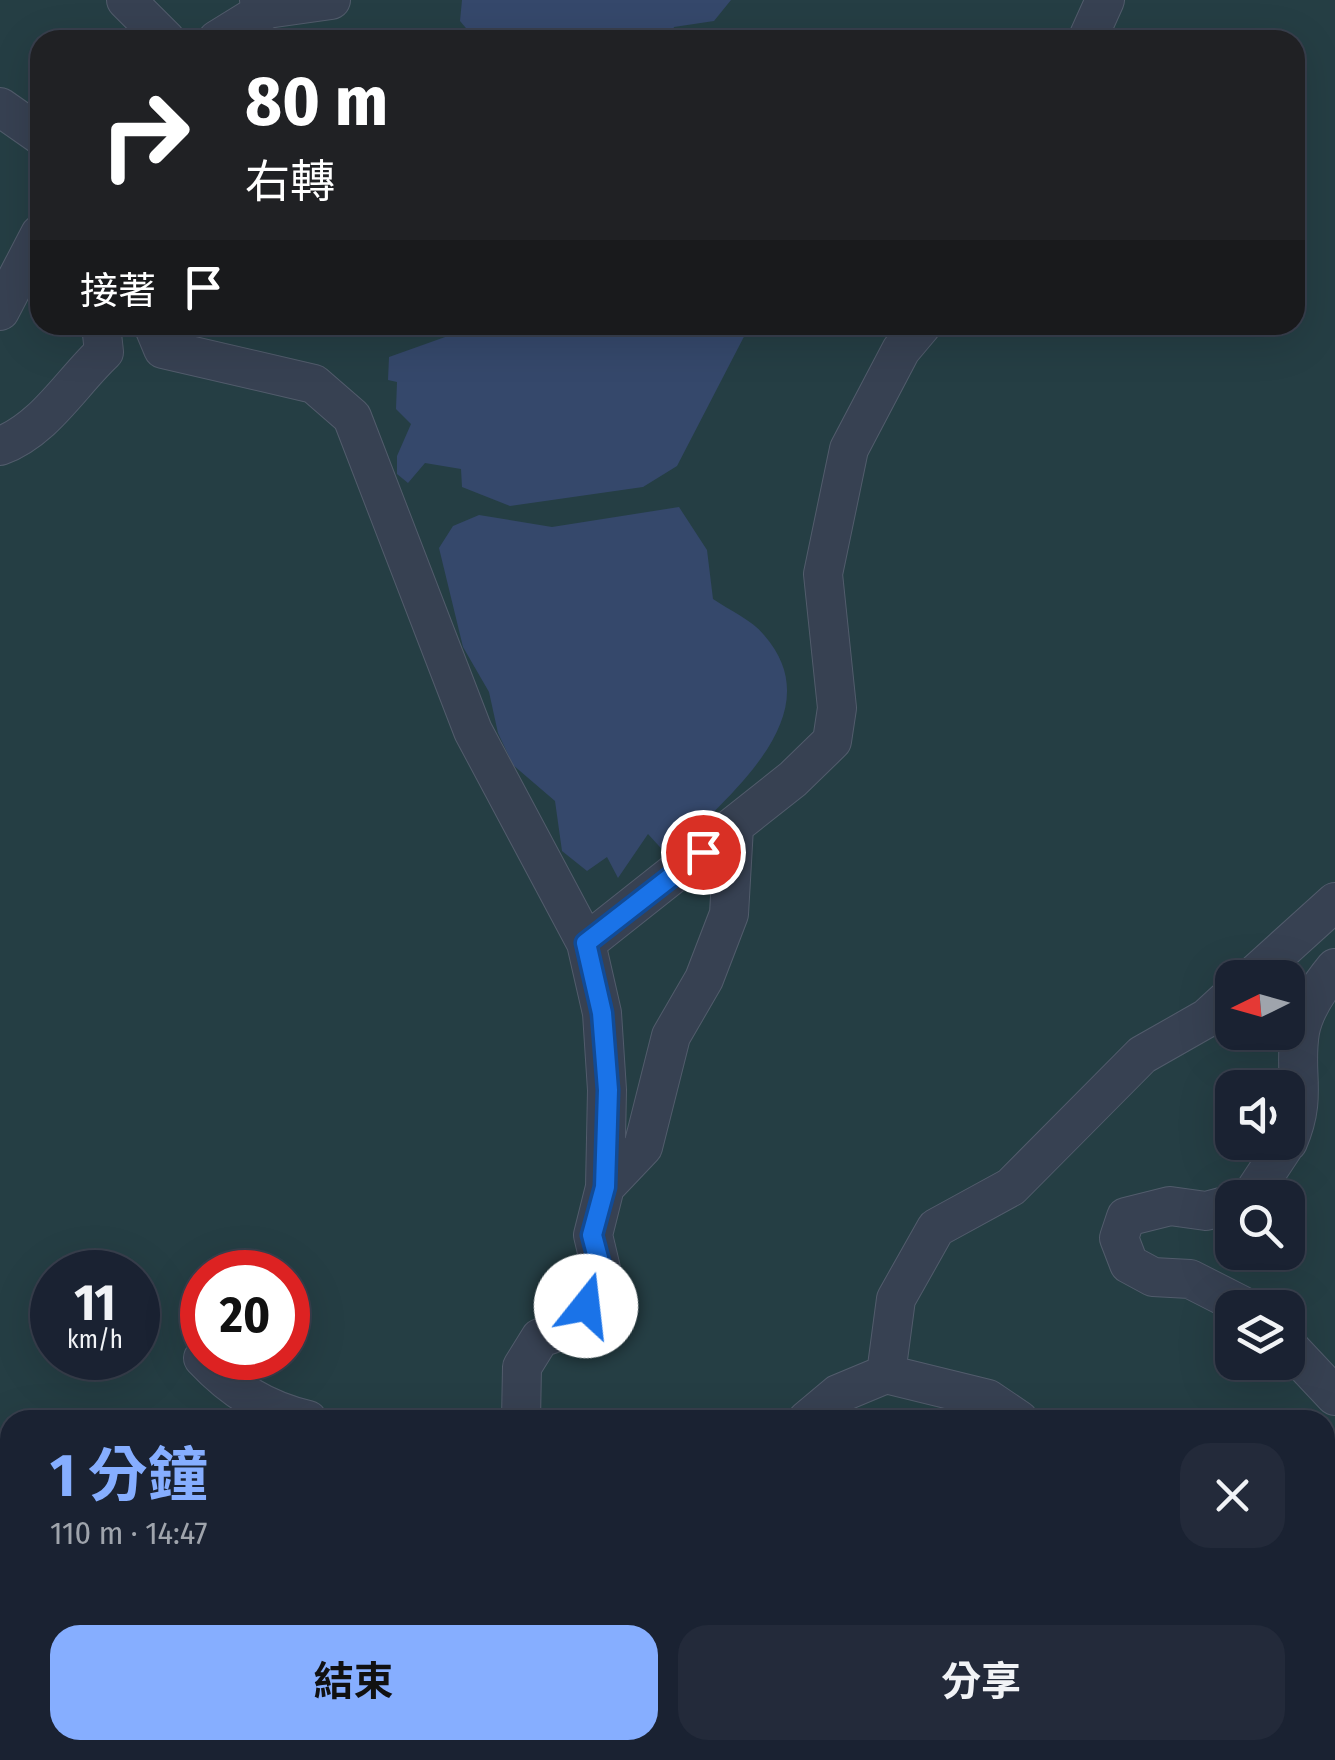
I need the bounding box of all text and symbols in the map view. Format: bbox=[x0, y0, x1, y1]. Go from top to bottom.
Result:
text: 80 m bbox=[245, 60, 388, 144]
icon: right bbox=[80, 70, 210, 200]
text: 右轉 bbox=[245, 155, 335, 209]
icon: arrive bbox=[176, 260, 231, 315]
text: 接著 bbox=[80, 268, 156, 314]
pin bbox=[661, 810, 746, 895]
icon: arrive bbox=[676, 825, 731, 880]
north arrow bbox=[1215, 960, 1305, 1050]
map controls bbox=[1215, 960, 1305, 1380]
button: sound bbox=[1215, 1070, 1305, 1160]
button: search bbox=[1215, 1180, 1305, 1270]
speed limit sign: 20 bbox=[180, 1250, 310, 1380]
position arrow bbox=[534, 1254, 638, 1358]
text: 11 bbox=[74, 1273, 116, 1333]
button: layers bbox=[1215, 1290, 1305, 1380]
text: km/h bbox=[67, 1325, 123, 1355]
text: 1 分鐘 bbox=[50, 1440, 208, 1512]
button: close bbox=[1180, 1443, 1285, 1548]
text: 110 m · 14:47 bbox=[50, 1514, 208, 1552]
button: 結束 bbox=[50, 1625, 658, 1740]
button: 分享 bbox=[678, 1625, 1285, 1740]

